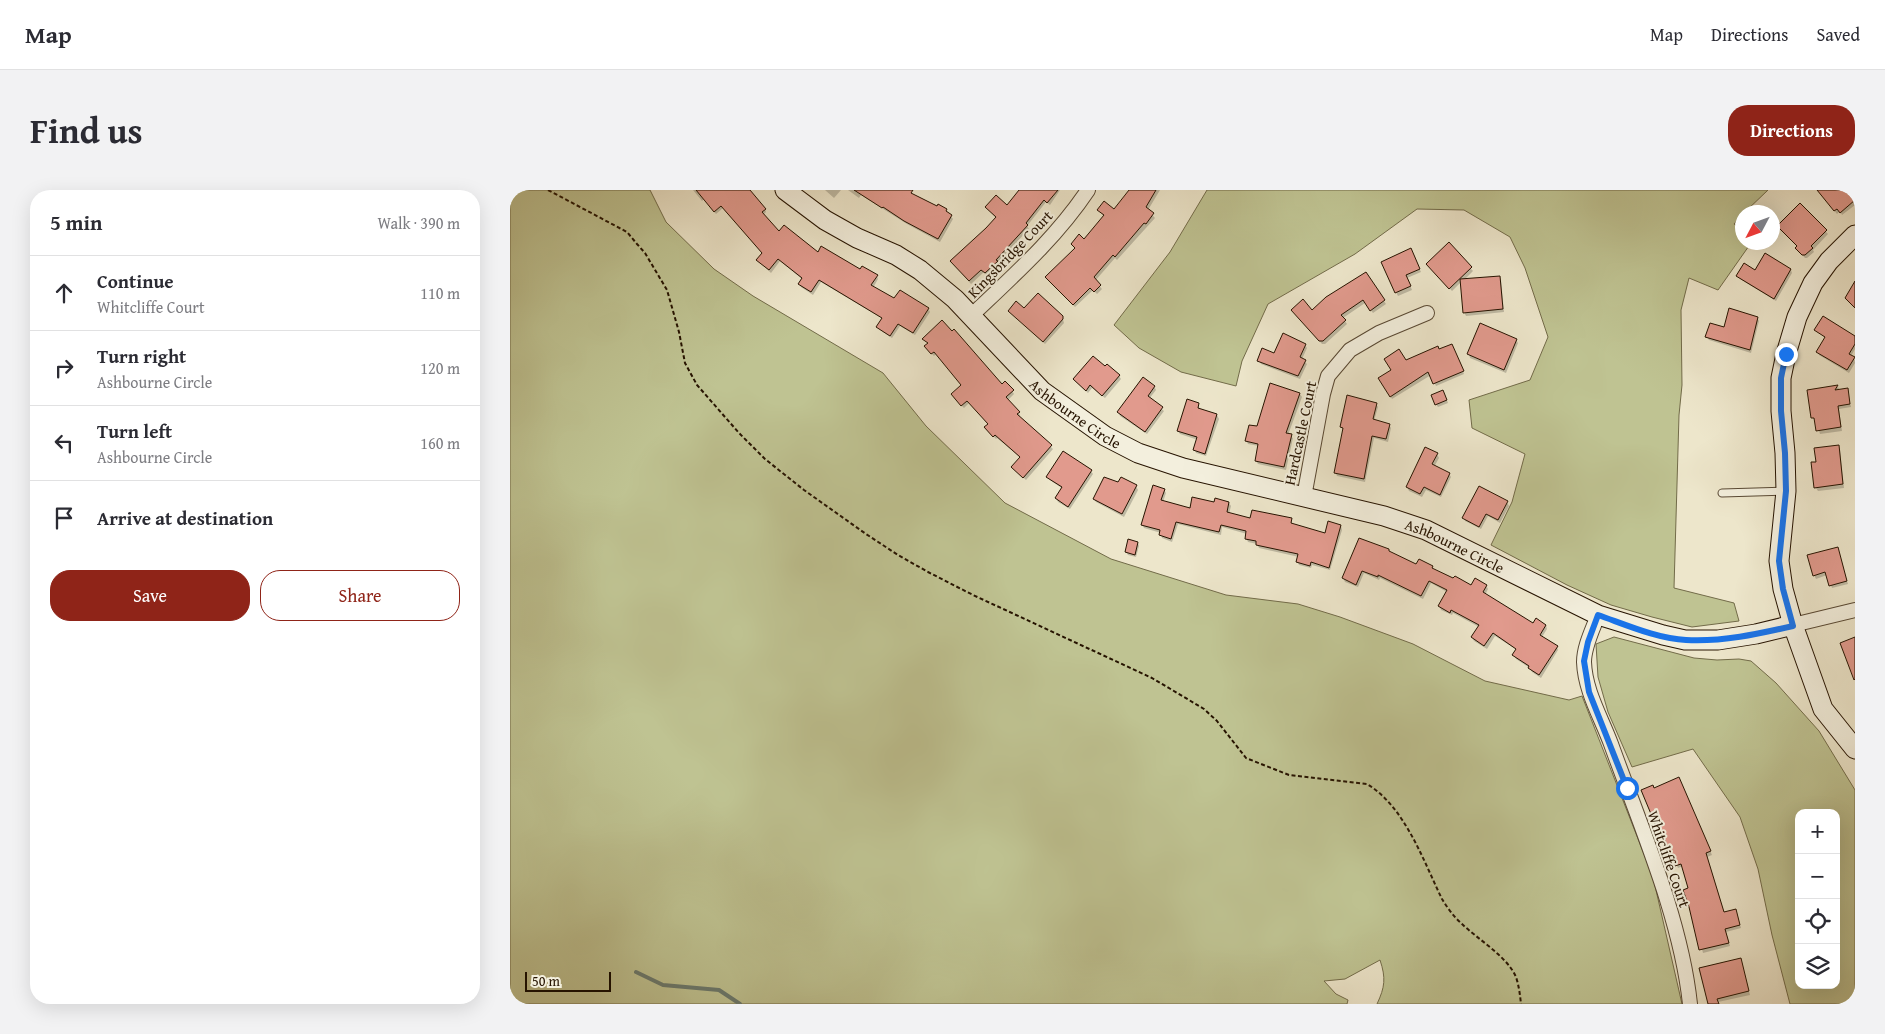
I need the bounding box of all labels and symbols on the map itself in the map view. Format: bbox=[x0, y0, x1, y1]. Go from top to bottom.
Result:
street label: Kingsbridge Court bbox=[963, 205, 1058, 302]
north arrow bbox=[1735, 205, 1780, 250]
route end bbox=[1775, 343, 1798, 366]
street label: Ashbourne Circle bbox=[1025, 374, 1125, 453]
street label: Hardcastle Court bbox=[1279, 378, 1321, 487]
street label: Ashbourne Circle bbox=[1402, 513, 1508, 578]
route start bbox=[1616, 777, 1639, 800]
street label: Whitcliffe Court bbox=[1643, 808, 1696, 911]
scale bar bbox=[525, 969, 611, 992]

